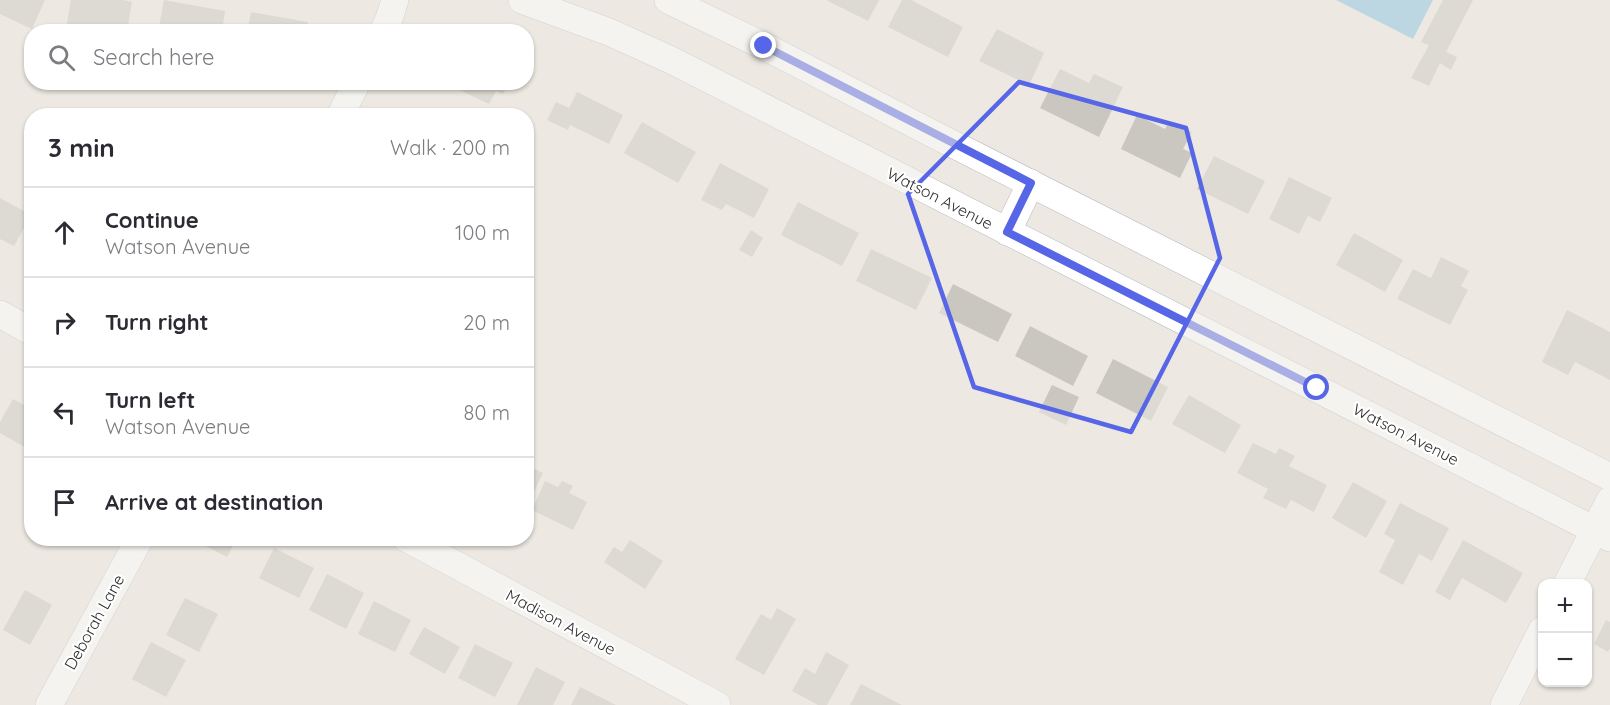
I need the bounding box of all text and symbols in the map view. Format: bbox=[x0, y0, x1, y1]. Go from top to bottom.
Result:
search box bbox=[24, 24, 534, 90]
route end bbox=[750, 32, 776, 58]
icon: search bbox=[45, 41, 78, 74]
text: Search here bbox=[93, 43, 214, 71]
text: 3 min bbox=[48, 131, 115, 164]
text: Walk · 200 m bbox=[390, 135, 510, 160]
street label: Watson Avenue bbox=[884, 163, 996, 233]
text: Continue bbox=[105, 206, 199, 234]
icon: ahead bbox=[48, 216, 81, 249]
text: 100 m bbox=[455, 220, 510, 245]
text: Watson Avenue bbox=[105, 234, 250, 259]
icon: right bbox=[48, 306, 81, 339]
text: Turn right bbox=[105, 308, 209, 336]
text: 20 m bbox=[463, 310, 510, 335]
route start bbox=[1303, 374, 1329, 400]
text: Turn left bbox=[105, 386, 195, 414]
icon: left bbox=[48, 396, 81, 429]
street label: Watson Avenue bbox=[1350, 399, 1462, 469]
text: 80 m bbox=[464, 400, 510, 425]
text: Watson Avenue bbox=[105, 414, 250, 439]
icon: arrive bbox=[48, 486, 81, 519]
text: Arrive at destination bbox=[105, 488, 323, 516]
street label: Deborah Lane bbox=[60, 571, 128, 673]
map controls bbox=[1538, 579, 1592, 687]
button: + bbox=[1538, 579, 1592, 633]
street label: Madison Avenue bbox=[503, 585, 619, 659]
button: − bbox=[1538, 633, 1592, 687]

